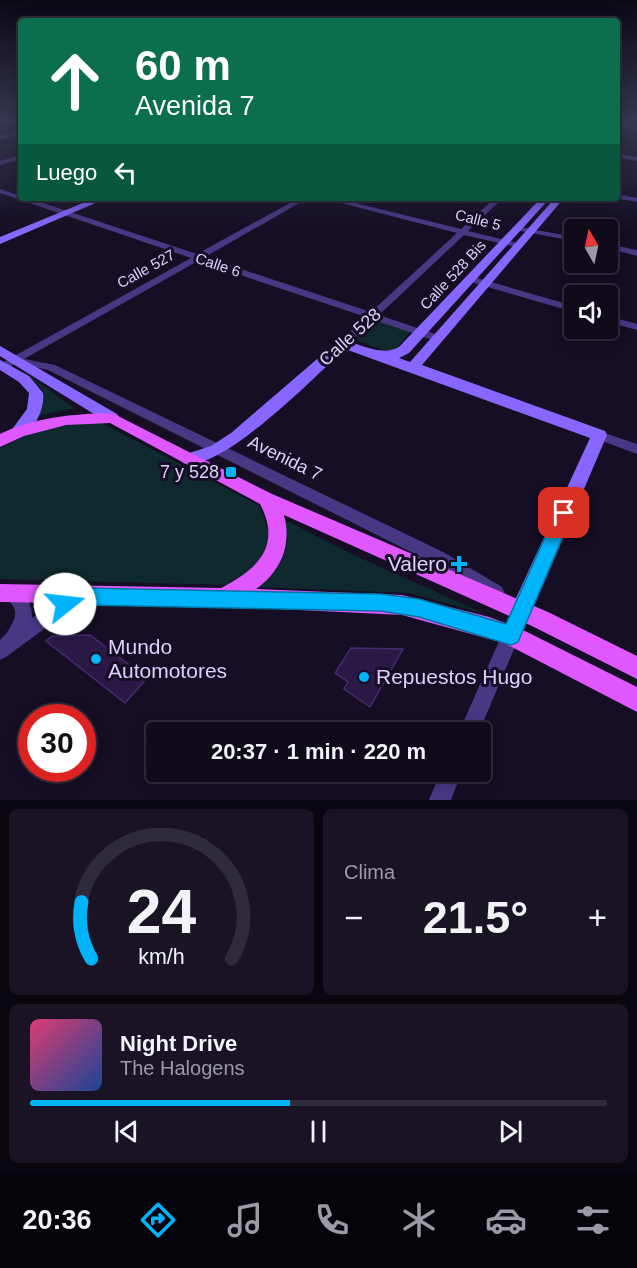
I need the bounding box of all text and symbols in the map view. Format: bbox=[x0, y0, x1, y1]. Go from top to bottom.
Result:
icon: ahead bbox=[36, 42, 114, 120]
text: 60 m bbox=[135, 42, 231, 89]
text: Avenida 7 bbox=[135, 91, 255, 121]
icon: left bbox=[109, 156, 142, 189]
text: Luego bbox=[36, 160, 97, 185]
street label: Calle 5 bbox=[453, 206, 503, 233]
north arrow bbox=[564, 219, 618, 273]
map controls bbox=[564, 219, 618, 339]
street label: Calle 528 Bis bbox=[416, 237, 489, 313]
street label: Calle 527 bbox=[114, 246, 178, 291]
street label: Calle 6 bbox=[193, 249, 243, 280]
button: sound bbox=[564, 285, 618, 339]
street label: Calle 528 bbox=[315, 304, 385, 370]
street label: Avenida 7 bbox=[245, 432, 325, 484]
place label: 7 y 528 bbox=[160, 462, 219, 482]
marker: 7 y 528 bbox=[224, 465, 238, 479]
pin bbox=[538, 487, 589, 538]
icon: arrive bbox=[547, 496, 580, 529]
place label: Valero bbox=[388, 552, 447, 575]
marker: Valero bbox=[452, 557, 466, 571]
position arrow bbox=[33, 572, 97, 636]
place label: Mundo Automotores bbox=[108, 635, 227, 682]
marker: Mundo Automotores bbox=[89, 652, 103, 666]
place label: Repuestos Hugo bbox=[376, 665, 532, 688]
marker: Repuestos Hugo bbox=[357, 670, 371, 684]
speed limit sign: 30 bbox=[18, 704, 96, 782]
text: 20:37 · 1 min · 220 m bbox=[211, 739, 426, 764]
text: Clima bbox=[344, 861, 395, 883]
text: 24 bbox=[127, 877, 196, 946]
text: 21.5° bbox=[423, 892, 528, 943]
text: − bbox=[344, 899, 363, 936]
text: + bbox=[588, 899, 607, 936]
text: km/h bbox=[138, 945, 185, 969]
text: Night Drive bbox=[120, 1031, 237, 1056]
text: The Halogens bbox=[120, 1057, 245, 1079]
icon: previous bbox=[110, 1115, 143, 1148]
icon: pause bbox=[302, 1115, 335, 1148]
icon: next bbox=[494, 1115, 527, 1148]
icon: directions bbox=[137, 1199, 179, 1241]
icon: music bbox=[224, 1199, 266, 1241]
icon: phone bbox=[311, 1199, 353, 1241]
icon: climate bbox=[398, 1199, 440, 1241]
icon: car bbox=[485, 1199, 527, 1241]
icon: filters bbox=[572, 1199, 614, 1241]
text: 20:36 bbox=[23, 1205, 92, 1235]

